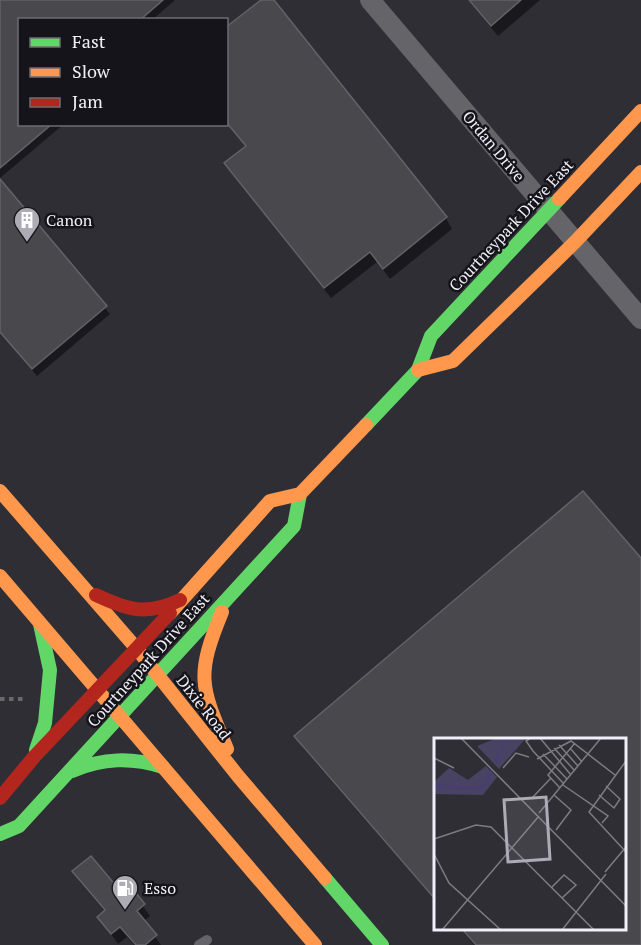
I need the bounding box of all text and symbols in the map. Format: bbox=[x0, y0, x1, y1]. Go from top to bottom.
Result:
legend bbox=[18, 18, 228, 126]
text: Fast bbox=[72, 29, 106, 53]
text: Slow bbox=[72, 59, 111, 83]
text: Jam bbox=[72, 89, 103, 113]
street label: Ordan Drive bbox=[458, 106, 530, 186]
street label: Courtneypark Drive East bbox=[444, 154, 578, 296]
building icon: Canon bbox=[12, 205, 42, 243]
place label: Canon bbox=[46, 209, 93, 231]
street label: Courtneypark Drive East bbox=[82, 588, 214, 732]
street label: Dixie Road bbox=[172, 670, 236, 744]
inset map bbox=[434, 738, 626, 930]
fuel station icon: Esso bbox=[110, 873, 140, 911]
place label: Esso bbox=[144, 877, 176, 899]

